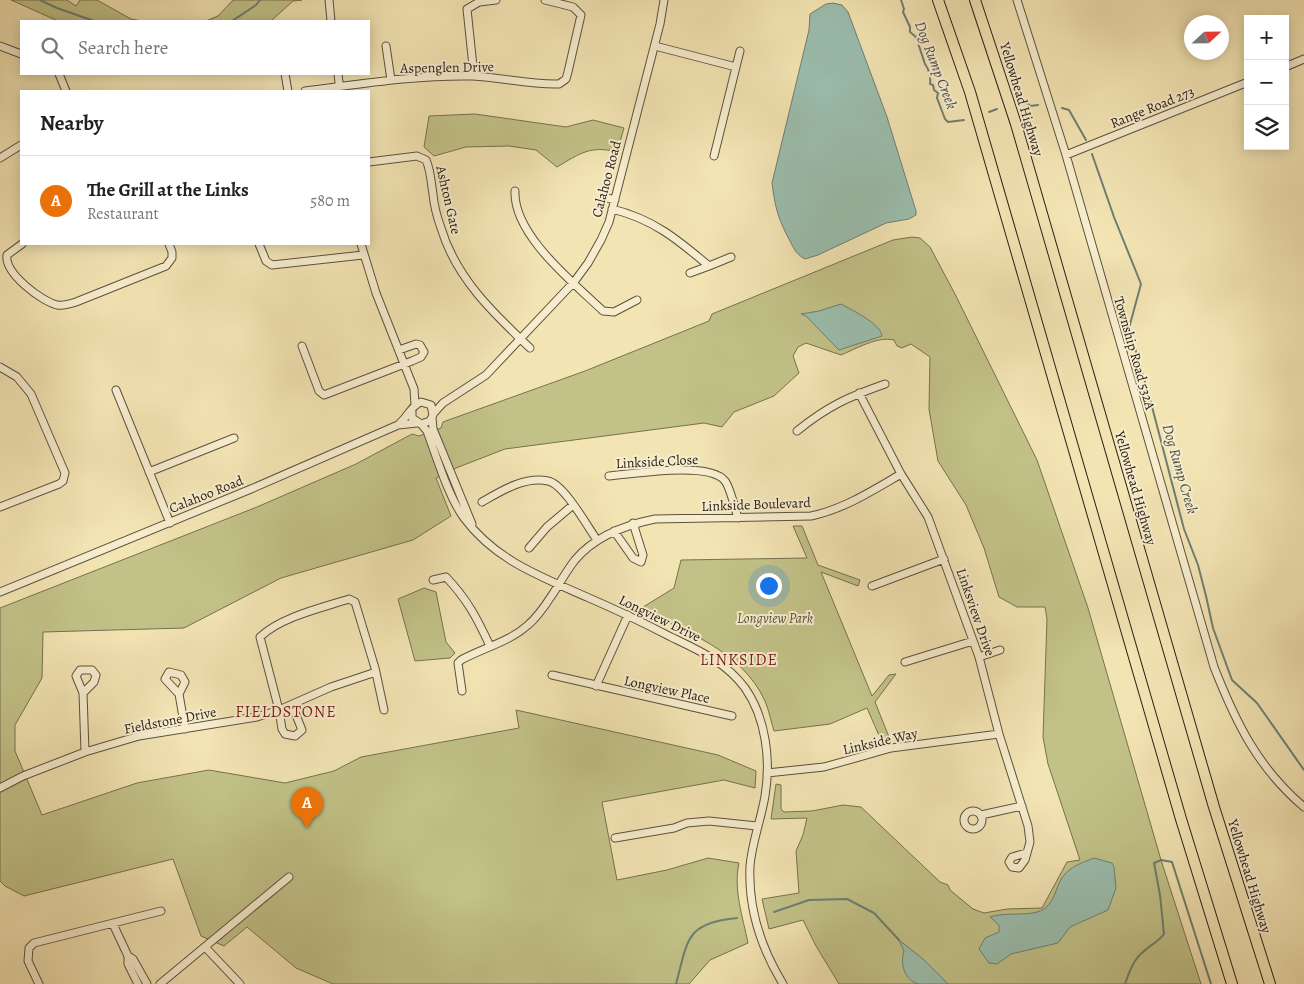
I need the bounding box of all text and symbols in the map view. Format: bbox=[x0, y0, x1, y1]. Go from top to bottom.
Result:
north arrow bbox=[1184, 15, 1229, 60]
map controls bbox=[1244, 15, 1289, 150]
button: + bbox=[1244, 15, 1289, 60]
water label: Dog Rump Creek bbox=[910, 18, 962, 112]
search box bbox=[20, 20, 370, 75]
icon: search bbox=[38, 34, 66, 62]
text: Search here bbox=[78, 35, 168, 61]
street label: Yellowhead Highway bbox=[995, 39, 1048, 159]
street label: Aspenglen Drive bbox=[399, 57, 494, 78]
button: − bbox=[1244, 60, 1289, 105]
street label: Range Road 273 bbox=[1107, 82, 1197, 133]
button: layers bbox=[1244, 105, 1289, 150]
text: Nearby bbox=[40, 109, 103, 137]
street label: Calahoo Road bbox=[587, 138, 626, 220]
street label: Ashton Gate bbox=[431, 163, 466, 236]
text: The Grill at the Links bbox=[87, 177, 249, 203]
text: A bbox=[51, 190, 61, 212]
text: 580 m bbox=[310, 190, 350, 212]
text: Restaurant bbox=[87, 203, 159, 225]
street label: Township Road 532A bbox=[1109, 294, 1160, 413]
water label: Dog Rump Creek bbox=[1158, 422, 1202, 517]
street label: Yellowhead Highway bbox=[1110, 428, 1161, 548]
street label: Linkside Close bbox=[615, 450, 699, 473]
street label: Calahoo Road bbox=[166, 471, 247, 518]
street label: Linkside Boulevard bbox=[701, 493, 812, 516]
street label: Linksview Drive bbox=[952, 566, 999, 659]
your location bbox=[756, 573, 782, 599]
street label: Longview Drive bbox=[615, 590, 704, 647]
park label: Longview Park bbox=[737, 609, 813, 628]
district label: LINKSIDE bbox=[700, 649, 778, 671]
street label: Longview Place bbox=[622, 671, 712, 708]
district label: FIELDSTONE bbox=[235, 701, 337, 723]
street label: Fieldstone Drive bbox=[122, 702, 218, 739]
street label: Linkside Way bbox=[841, 723, 920, 759]
pin: A bbox=[291, 787, 323, 828]
street label: Yellowhead Highway bbox=[1223, 816, 1276, 936]

